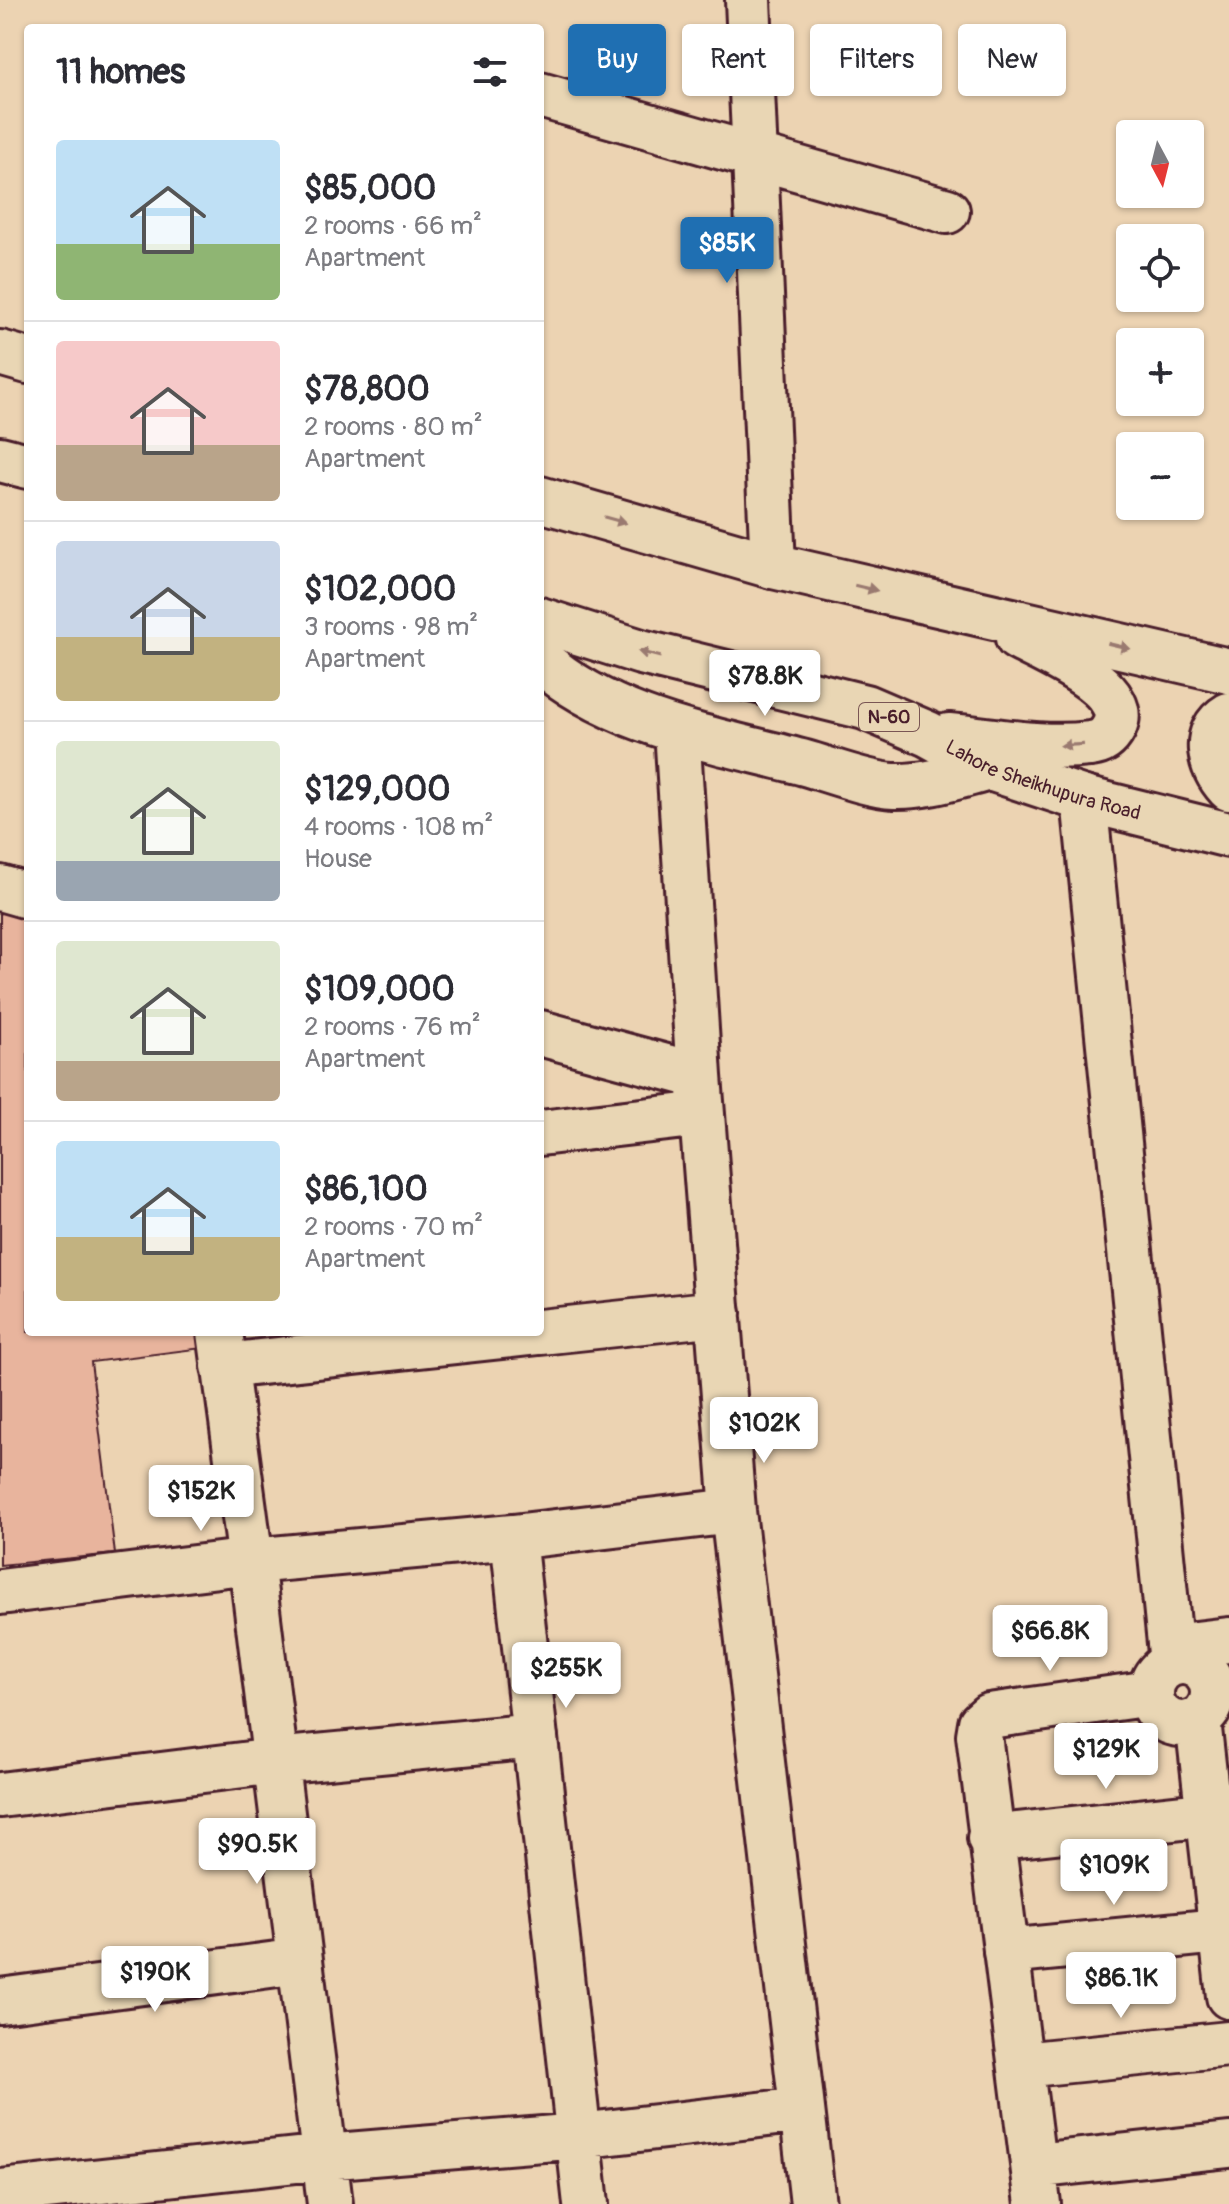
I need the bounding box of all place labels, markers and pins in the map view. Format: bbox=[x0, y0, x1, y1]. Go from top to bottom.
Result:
pin: $85K bbox=[680, 217, 774, 285]
pin: $78.8K bbox=[700, 650, 830, 718]
pin: $102K bbox=[708, 1397, 820, 1465]
pin: $152K bbox=[145, 1465, 257, 1533]
pin: $66.8K bbox=[985, 1605, 1115, 1673]
pin: $255K bbox=[510, 1642, 622, 1710]
pin: $129K bbox=[1050, 1723, 1162, 1791]
pin: $90.5K bbox=[192, 1818, 322, 1886]
pin: $109K bbox=[1058, 1839, 1170, 1907]
pin: $190K bbox=[99, 1946, 211, 2014]
pin: $86.1K bbox=[1056, 1952, 1186, 2020]

